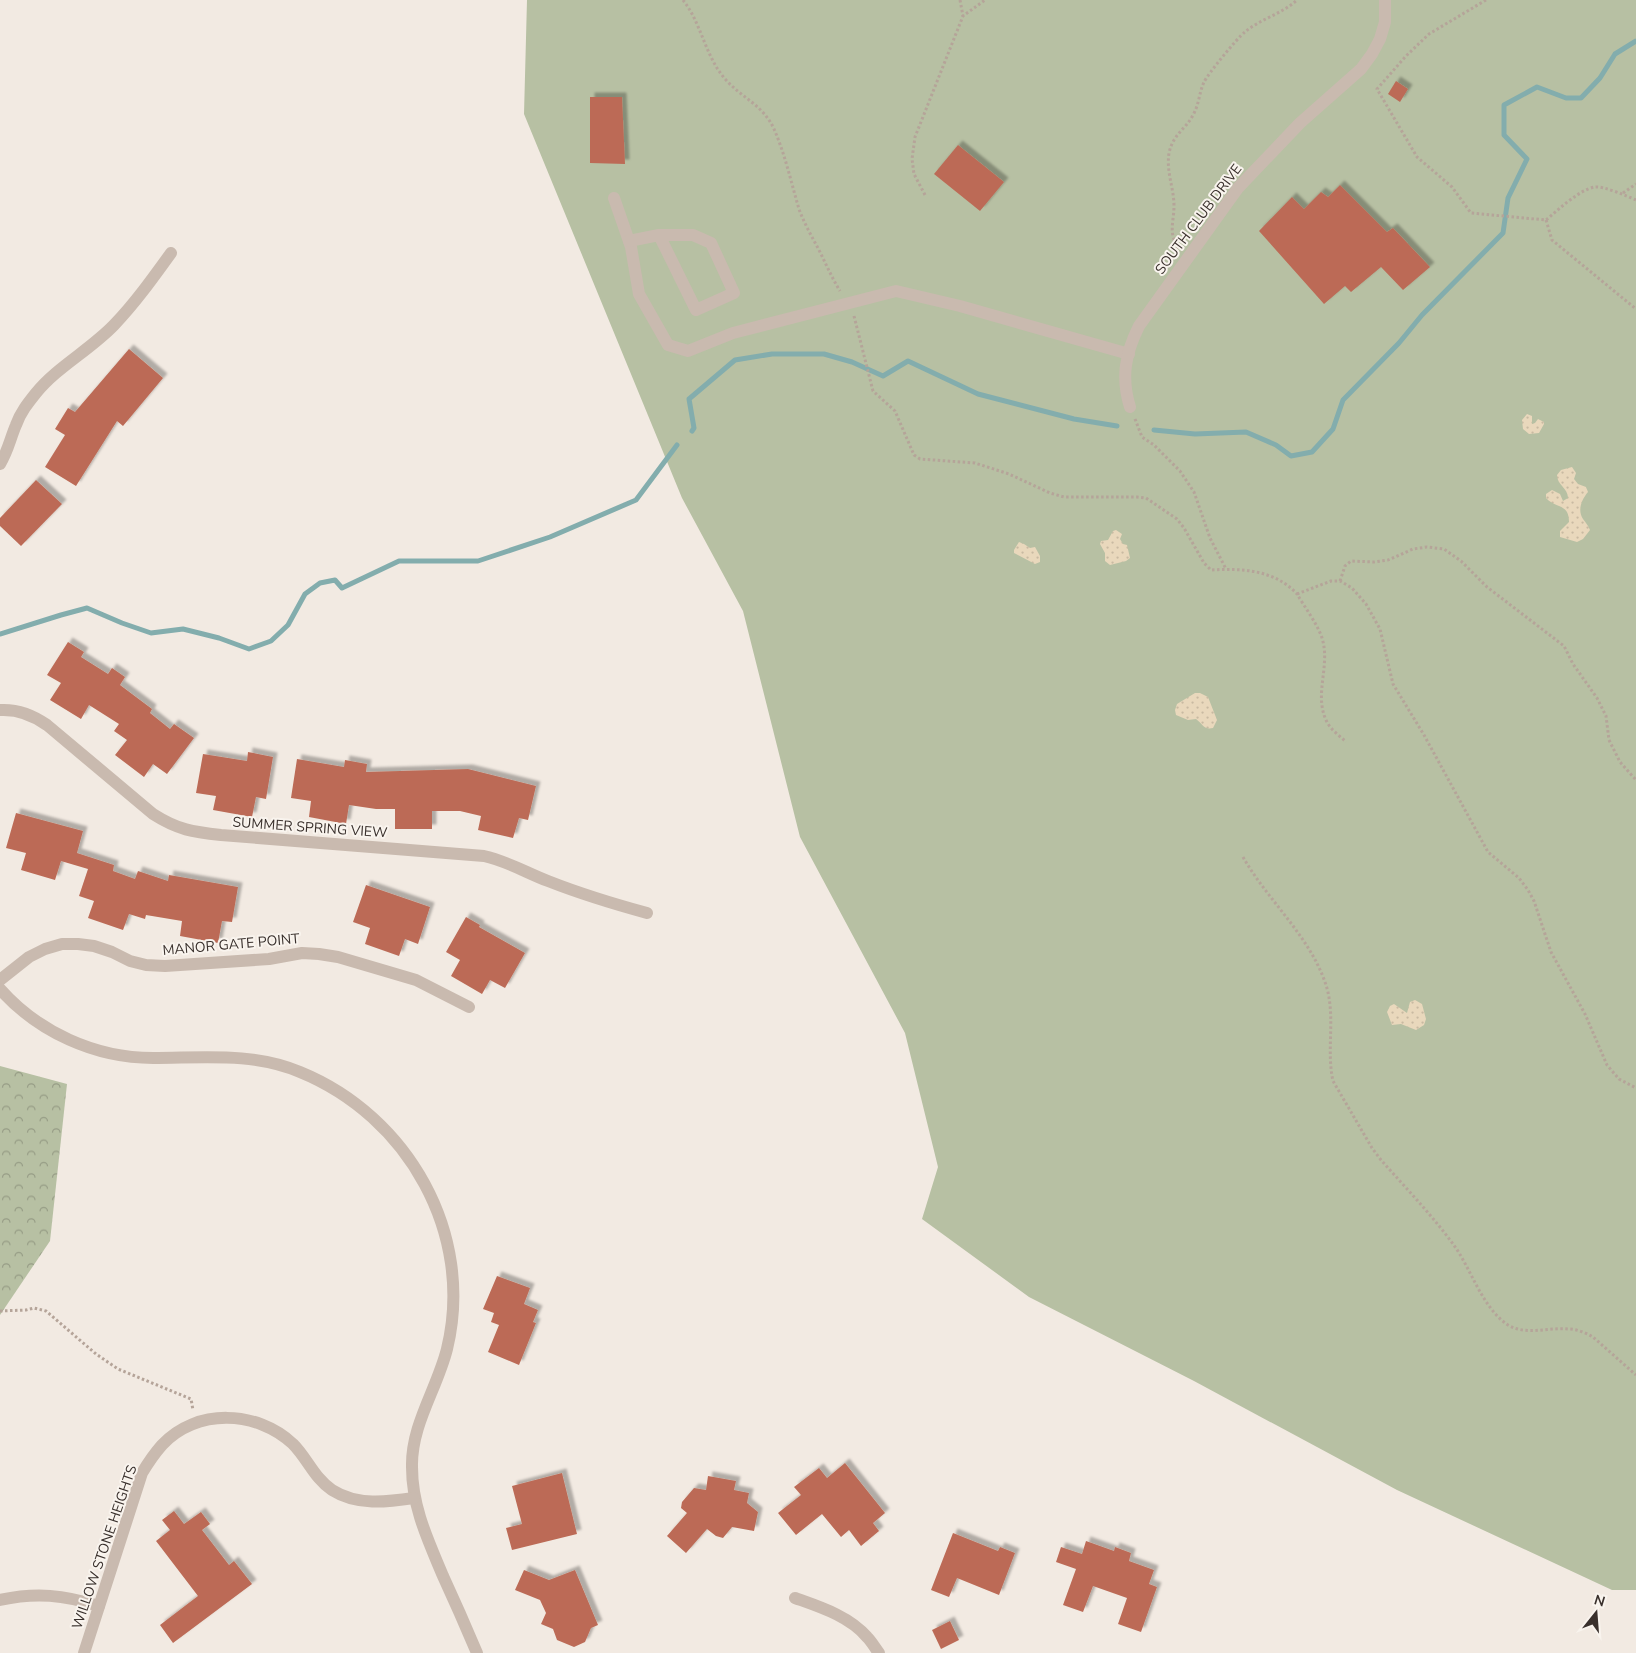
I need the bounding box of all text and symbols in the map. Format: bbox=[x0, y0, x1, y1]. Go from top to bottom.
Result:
street label: SOUTH CLUB DRIVE bbox=[1151, 160, 1246, 278]
street label: SUMMER SPRING VIEW bbox=[232, 813, 389, 842]
street label: MANOR GATE POINT bbox=[162, 929, 301, 960]
street label: WILLOW STONE HEIGHTS bbox=[67, 1462, 142, 1632]
north arrow bbox=[1571, 1588, 1621, 1638]
text: N bbox=[1592, 1590, 1607, 1612]

